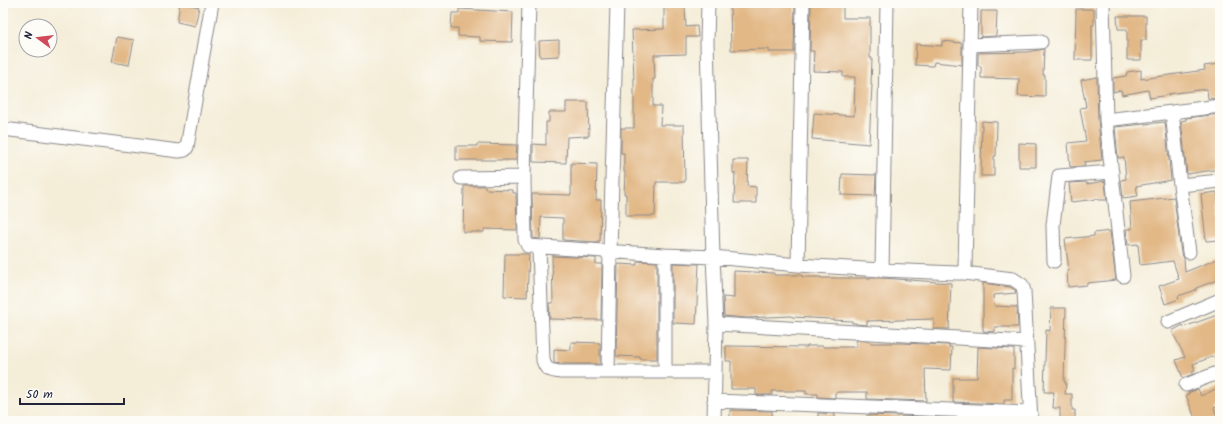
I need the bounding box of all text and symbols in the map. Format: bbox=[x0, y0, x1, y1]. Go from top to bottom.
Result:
north arrow bbox=[18, 18, 58, 58]
text: N bbox=[20, 30, 39, 41]
scale bar bbox=[20, 380, 124, 406]
text: 50 m bbox=[26, 385, 53, 404]

